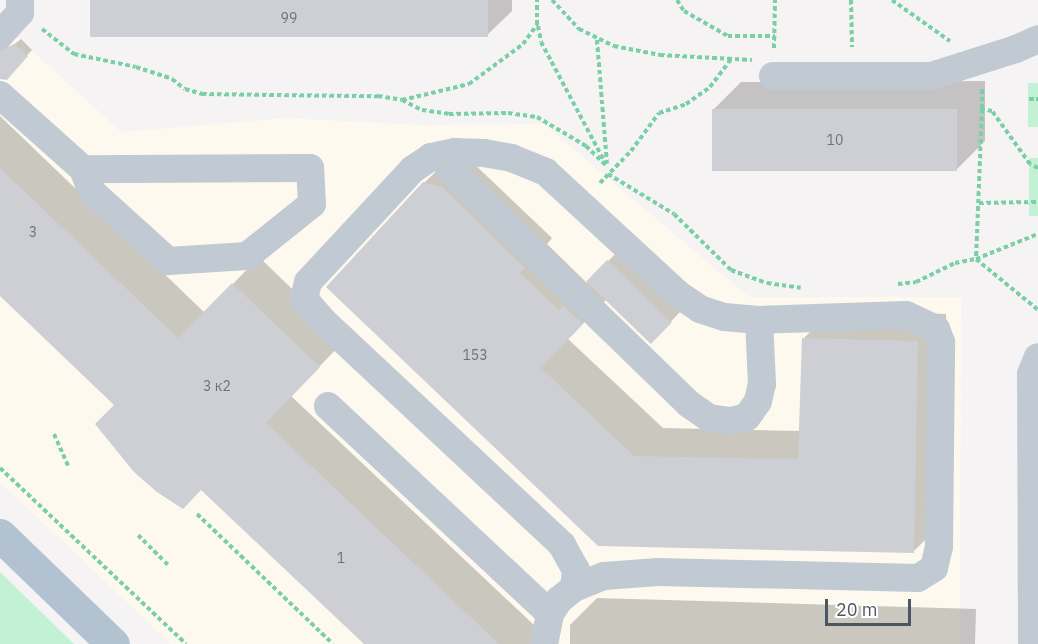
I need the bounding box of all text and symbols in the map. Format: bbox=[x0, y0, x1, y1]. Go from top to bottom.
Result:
house number: 99 bbox=[281, 10, 297, 26]
house number: 10 bbox=[827, 132, 843, 148]
house number: 3 bbox=[29, 224, 37, 240]
house number: 153 bbox=[462, 347, 488, 363]
house number: 3 к2 bbox=[203, 378, 231, 394]
house number: 1 bbox=[337, 550, 345, 566]
scale bar bbox=[828, 587, 914, 625]
text: 20 m bbox=[836, 598, 878, 621]

